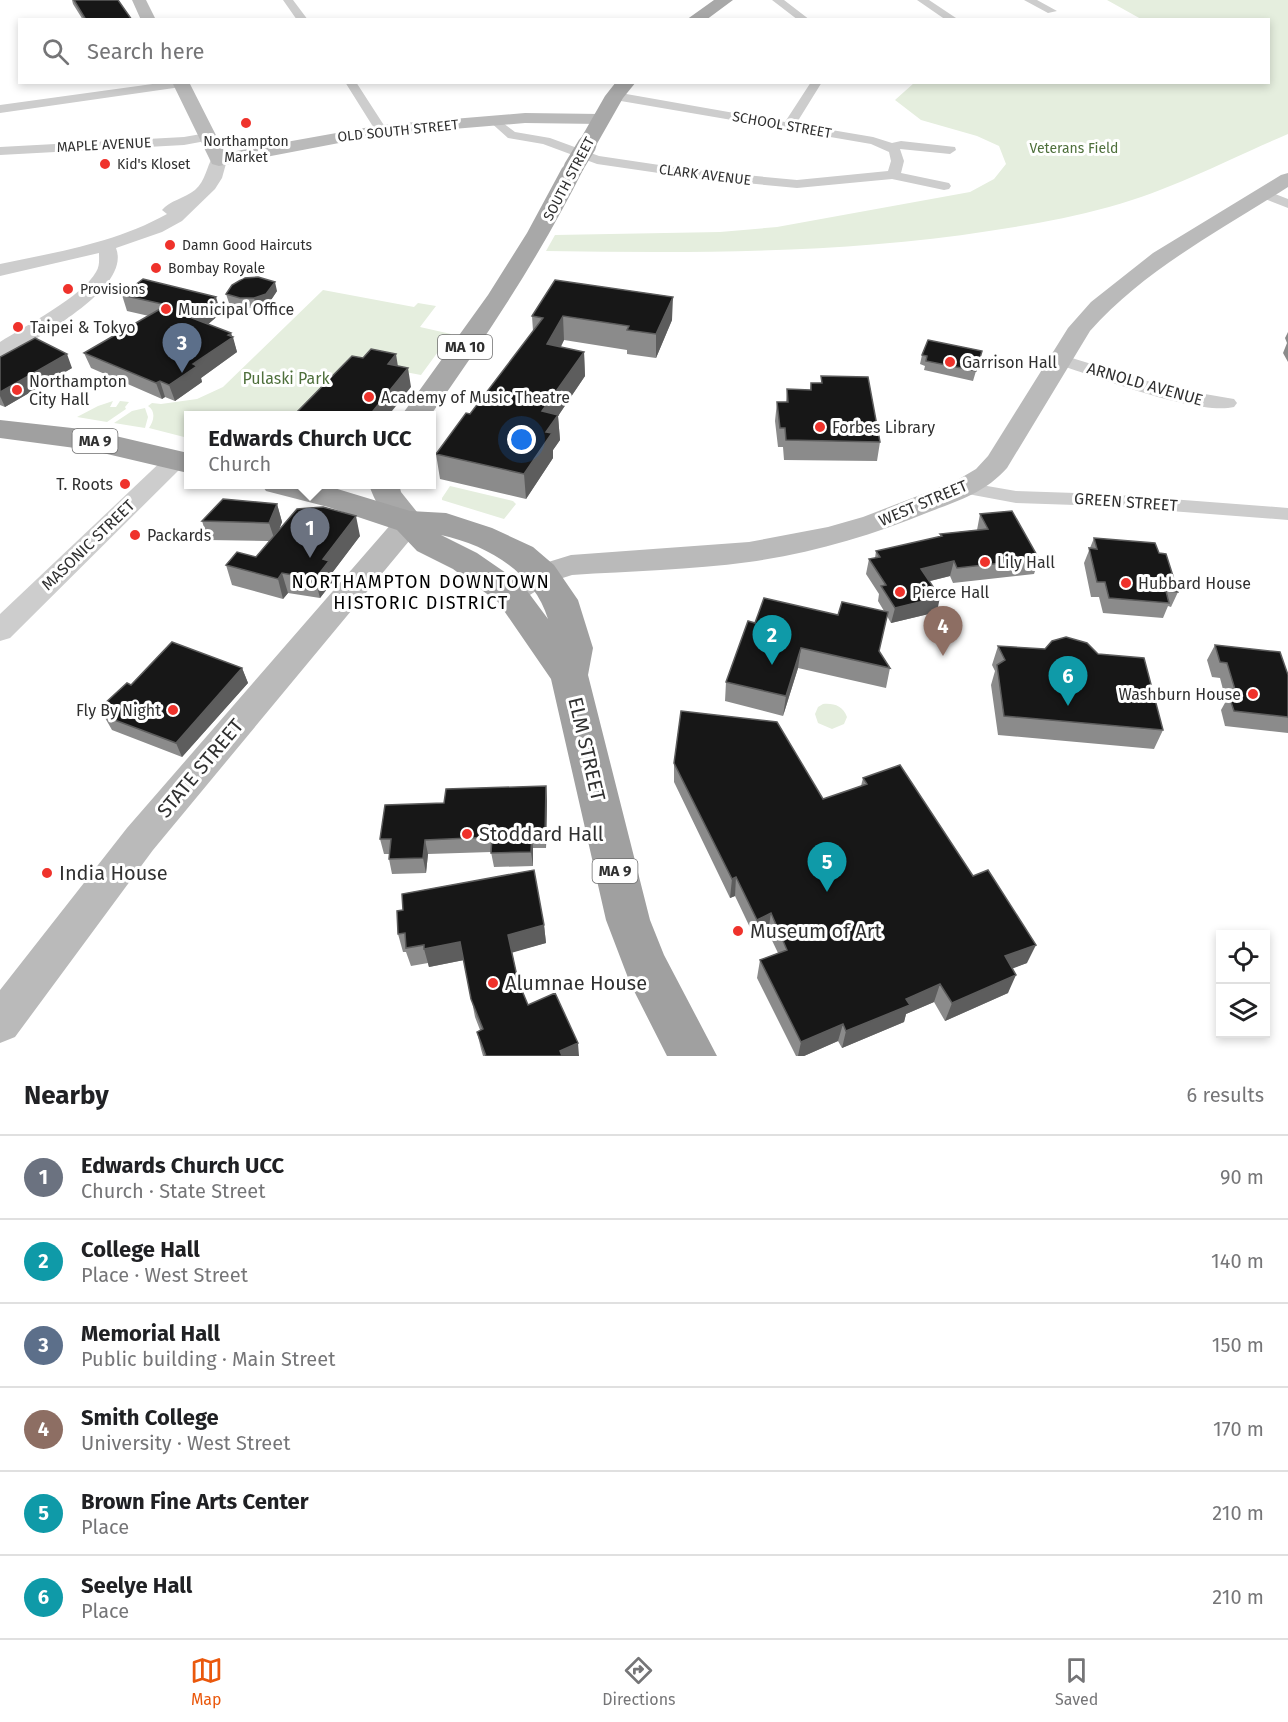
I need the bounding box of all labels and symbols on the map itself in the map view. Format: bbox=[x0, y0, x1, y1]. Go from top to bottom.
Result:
street label: SCHOOL STREET bbox=[731, 108, 834, 142]
marker: Northampton Market bbox=[239, 116, 253, 130]
street label: OLD SOUTH STREET bbox=[337, 116, 460, 146]
place label: Northampton Market bbox=[203, 133, 289, 166]
street label: MAPLE AVENUE bbox=[56, 134, 152, 156]
street label: SOUTH STREET bbox=[540, 134, 599, 224]
park label: Veterans Field bbox=[1030, 140, 1118, 157]
place label: Kid's Kloset bbox=[117, 156, 191, 173]
marker: Kid's Kloset bbox=[98, 157, 112, 171]
street label: CLARK AVENUE bbox=[658, 161, 752, 189]
place label: Damn Good Haircuts bbox=[182, 237, 312, 254]
marker: Damn Good Haircuts bbox=[163, 238, 177, 252]
place label: Bombay Royale bbox=[168, 260, 265, 277]
marker: Bombay Royale bbox=[149, 261, 163, 275]
place label: Provisions bbox=[80, 281, 146, 298]
marker: Provisions bbox=[61, 282, 75, 296]
place label: Municipal Office bbox=[178, 300, 294, 319]
marker: Municipal Office bbox=[159, 302, 173, 316]
place label: Taipei & Tokyo bbox=[30, 318, 136, 337]
marker: Taipei & Tokyo bbox=[11, 320, 25, 334]
pin: 3 bbox=[162, 324, 201, 373]
road number: MA 10 bbox=[438, 335, 492, 359]
place label: Garrison Hall bbox=[962, 353, 1057, 372]
marker: Garrison Hall bbox=[943, 355, 957, 369]
street label: ARNOLD AVENUE bbox=[1085, 358, 1205, 410]
park label: Pulaski Park bbox=[242, 369, 330, 388]
place label: Northampton City Hall bbox=[29, 372, 127, 409]
marker: Northampton City Hall bbox=[10, 383, 24, 397]
place label: Academy of Music Theatre bbox=[381, 388, 570, 407]
marker: Academy of Music Theatre bbox=[362, 390, 376, 404]
place label: Forbes Library bbox=[832, 418, 935, 437]
marker: Forbes Library bbox=[813, 420, 827, 434]
your location bbox=[507, 425, 536, 454]
road number: MA 9 bbox=[72, 429, 118, 453]
place label: T. Roots bbox=[56, 475, 113, 494]
street label: WEST STREET bbox=[876, 476, 971, 530]
marker: T. Roots bbox=[118, 477, 132, 491]
street label: GREEN STREET bbox=[1074, 489, 1179, 515]
street label: MASONIC STREET bbox=[38, 495, 139, 594]
pin: 1 bbox=[290, 508, 330, 558]
place label: Packards bbox=[147, 526, 211, 545]
marker: Packards bbox=[128, 528, 142, 542]
place label: Lily Hall bbox=[997, 553, 1055, 572]
marker: Lily Hall bbox=[978, 555, 992, 569]
district label: NORTHAMPTON DOWNTOWN HISTORIC DISTRICT bbox=[292, 571, 550, 614]
place label: Hubbard House bbox=[1138, 574, 1251, 593]
marker: Hubbard House bbox=[1119, 576, 1133, 590]
place label: Pierce Hall bbox=[912, 583, 990, 602]
marker: Pierce Hall bbox=[893, 585, 907, 599]
pin: 4 bbox=[924, 606, 962, 656]
pin: 2 bbox=[752, 616, 792, 665]
pin: 6 bbox=[1048, 656, 1088, 706]
place label: Washburn House bbox=[1119, 685, 1241, 704]
marker: Washburn House bbox=[1246, 687, 1260, 701]
street label: ELM STREET bbox=[563, 695, 611, 804]
place label: Fly By Night bbox=[76, 701, 161, 720]
marker: Fly By Night bbox=[166, 703, 180, 717]
street label: STATE STREET bbox=[152, 713, 249, 822]
place label: Stoddard Hall bbox=[479, 822, 604, 846]
marker: Stoddard Hall bbox=[460, 827, 474, 841]
pin: 5 bbox=[808, 842, 846, 892]
road number: MA 9 bbox=[592, 859, 638, 883]
place label: India House bbox=[59, 861, 168, 885]
marker: India House bbox=[40, 866, 54, 880]
place label: Museum of Art bbox=[750, 919, 882, 943]
marker: Museum of Art bbox=[731, 924, 745, 938]
place label: Alumnae House bbox=[505, 971, 647, 995]
marker: Alumnae House bbox=[486, 976, 500, 990]

